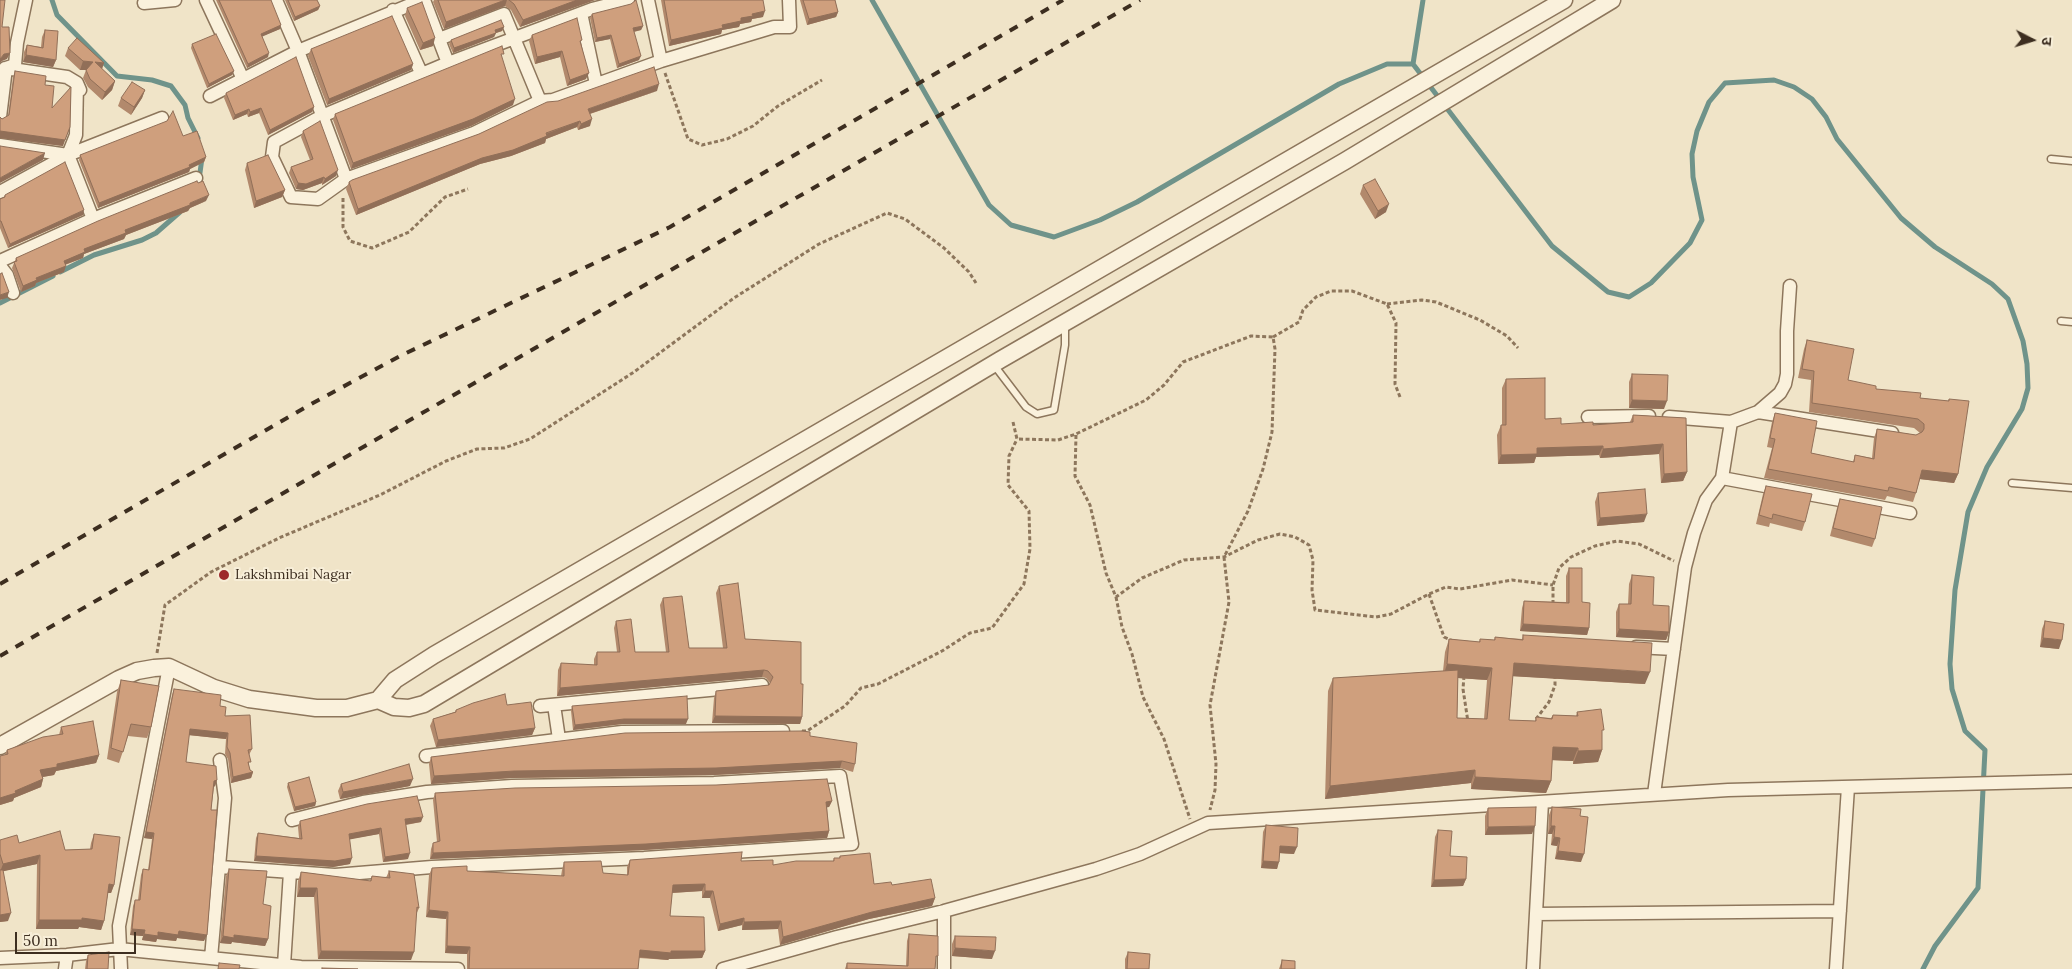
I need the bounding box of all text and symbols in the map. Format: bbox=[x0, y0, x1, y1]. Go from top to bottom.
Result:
north arrow bbox=[2007, 15, 2057, 65]
text: उ bbox=[2038, 36, 2056, 46]
place label: Lakshmibai Nagar bbox=[235, 567, 351, 583]
marker: Lakshmibai Nagar bbox=[217, 568, 231, 582]
scale bar bbox=[18, 922, 139, 954]
text: 50 m bbox=[23, 931, 58, 950]

